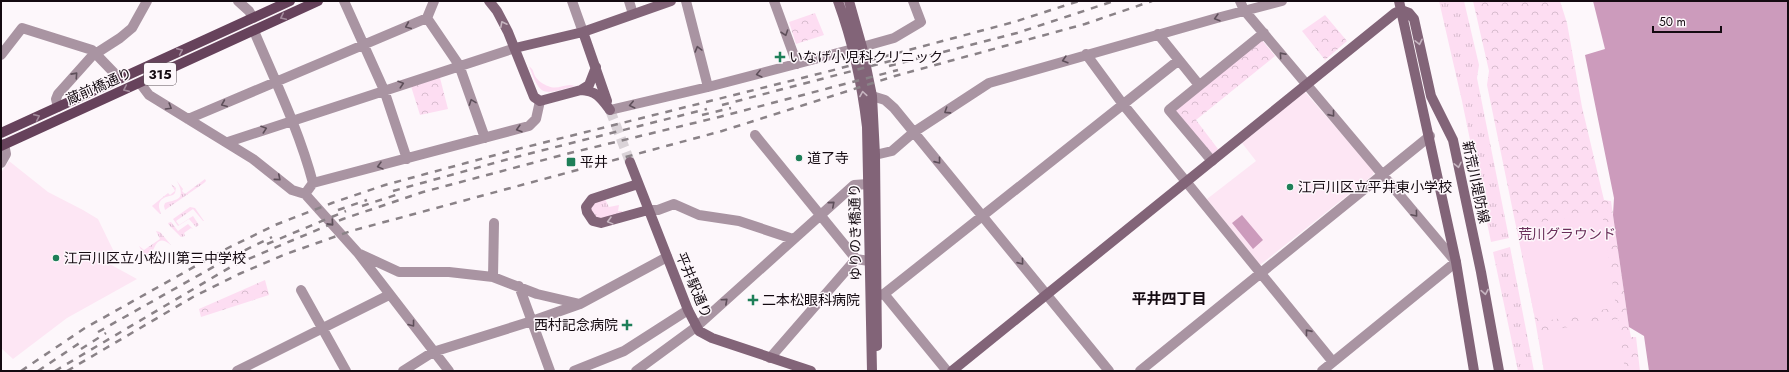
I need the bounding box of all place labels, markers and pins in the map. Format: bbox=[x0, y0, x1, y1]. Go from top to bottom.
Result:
place label: いなげ小児科クリニック bbox=[789, 47, 943, 67]
marker: いなげ小児科クリニック bbox=[774, 51, 786, 63]
place label: 道了寺 bbox=[807, 148, 849, 168]
place label: 平井 bbox=[580, 152, 608, 172]
marker: 道了寺 bbox=[794, 153, 804, 163]
marker: 平井 bbox=[565, 156, 577, 168]
place label: 江戸川区立平井東小学校 bbox=[1298, 177, 1452, 197]
marker: 江戸川区立平井東小学校 bbox=[1285, 182, 1295, 192]
place label: 江戸川区立小松川第三中学校 bbox=[64, 248, 246, 268]
marker: 江戸川区立小松川第三中学校 bbox=[51, 253, 61, 263]
place label: 二本松眼科病院 bbox=[762, 290, 860, 310]
marker: 二本松眼科病院 bbox=[747, 294, 759, 306]
place label: 西村記念病院 bbox=[534, 315, 618, 335]
marker: 西村記念病院 bbox=[621, 319, 633, 331]

